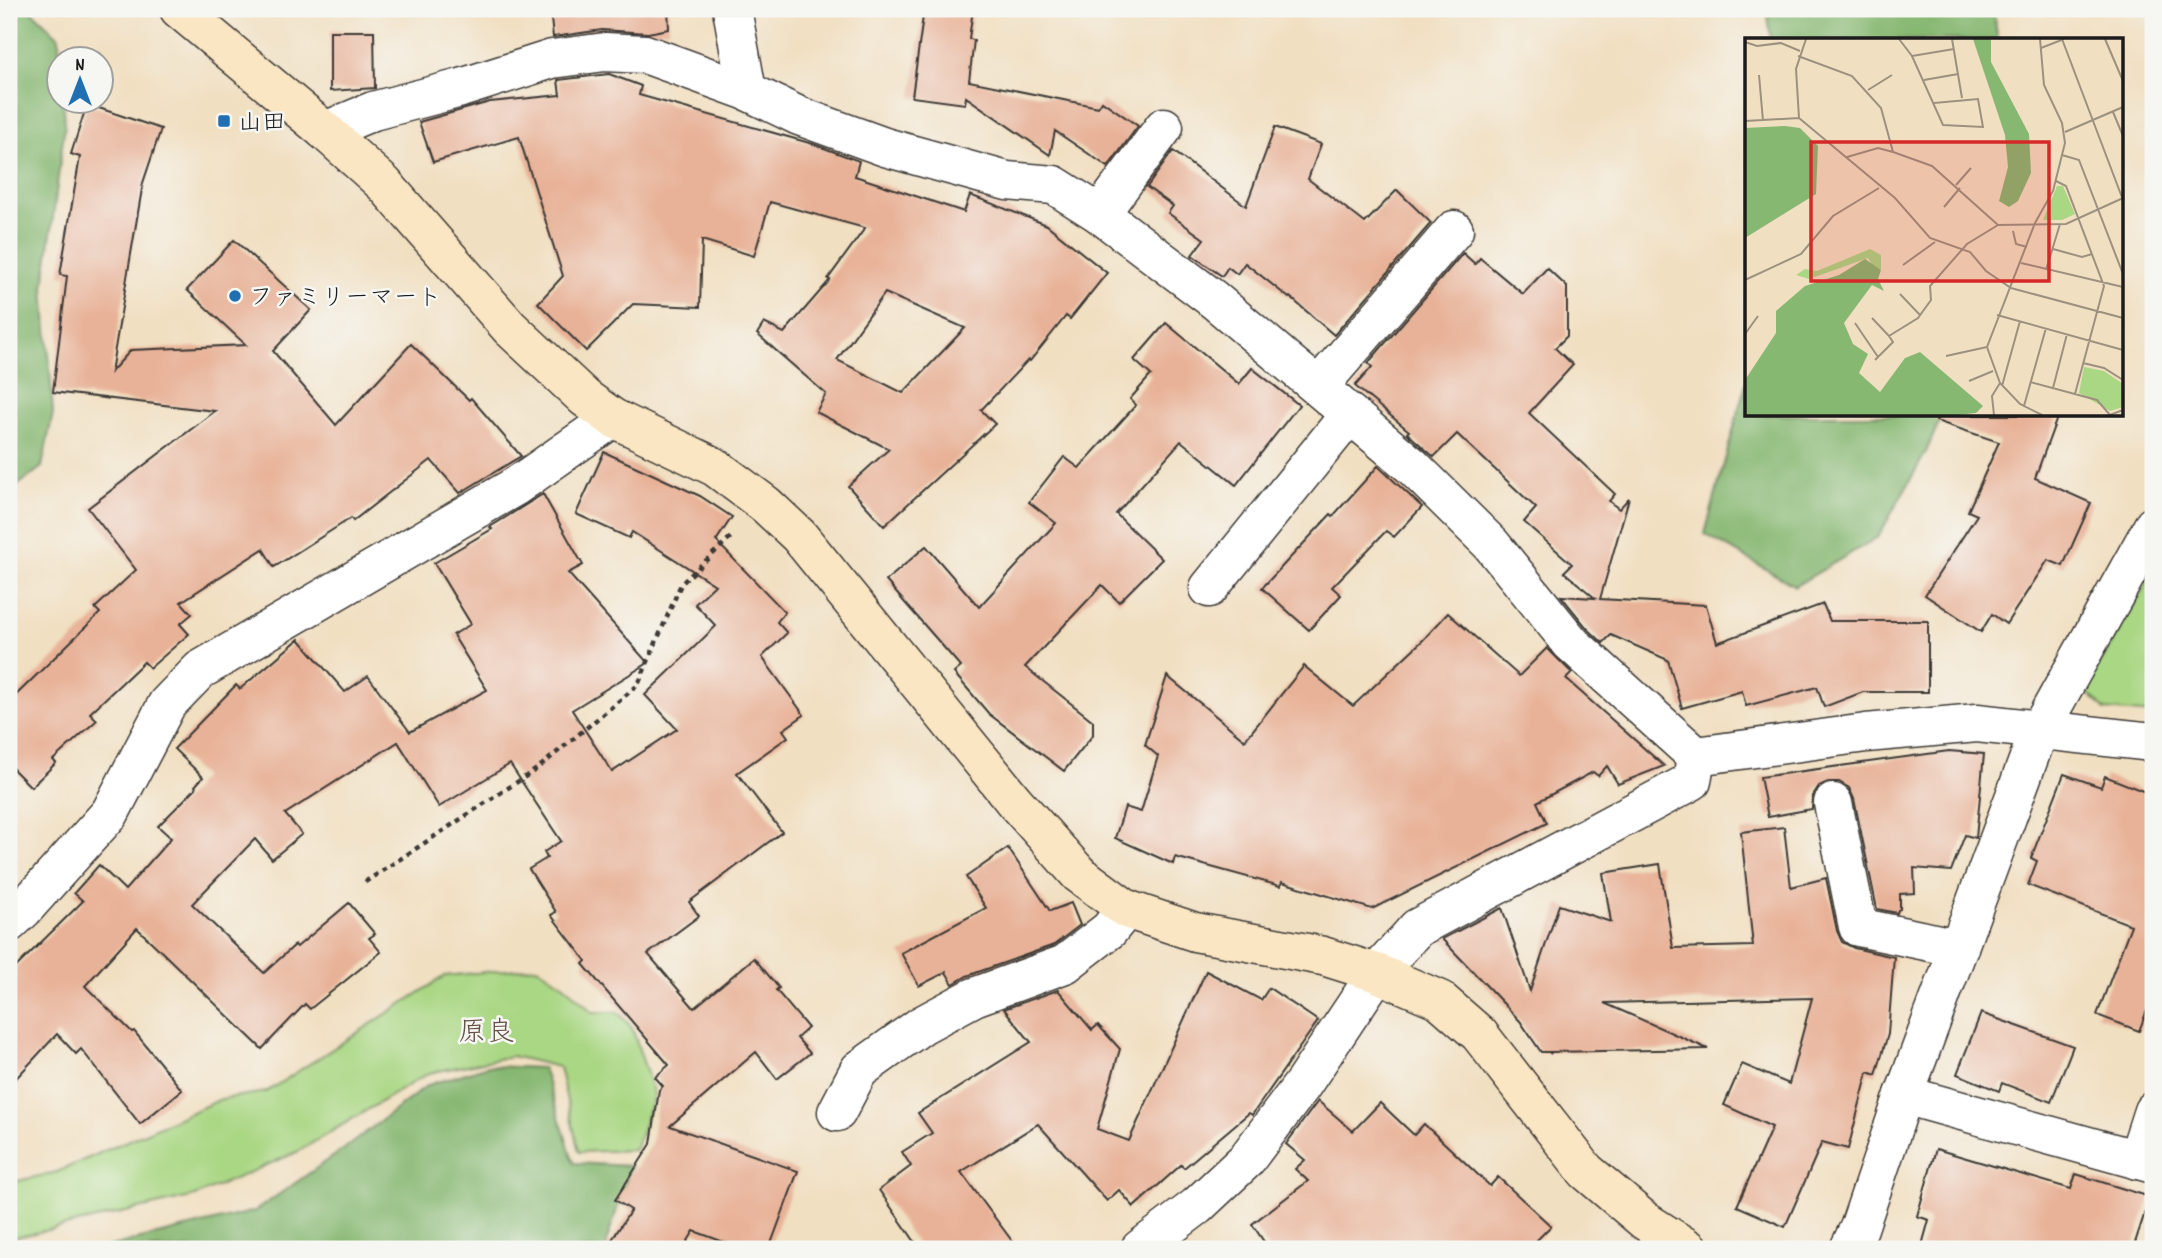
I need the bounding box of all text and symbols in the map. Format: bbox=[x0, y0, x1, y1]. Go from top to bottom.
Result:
inset map bbox=[1745, 38, 2124, 416]
north arrow bbox=[46, 46, 116, 116]
text: N bbox=[75, 53, 85, 80]
place label: 山田 bbox=[238, 107, 286, 141]
marker: 山田 bbox=[216, 113, 232, 129]
place label: ファミリーマート bbox=[249, 282, 441, 316]
marker: ファミリーマート bbox=[227, 288, 243, 304]
district label: 原良 bbox=[458, 1015, 514, 1055]

